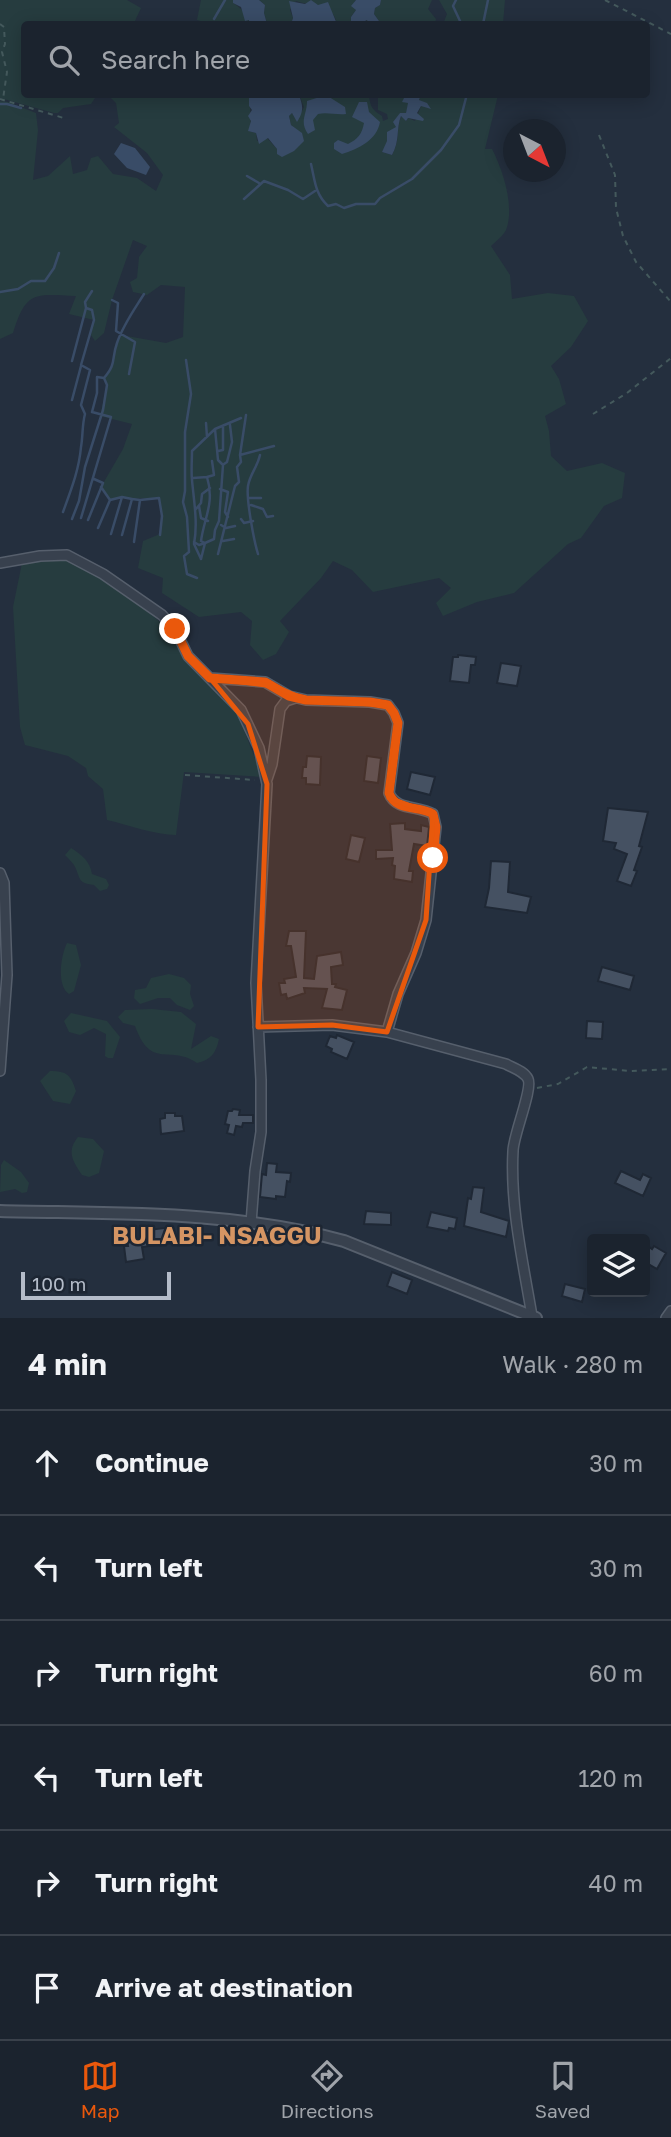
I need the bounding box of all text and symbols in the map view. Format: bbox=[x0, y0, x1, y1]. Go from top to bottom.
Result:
search box bbox=[21, 21, 650, 98]
icon: search bbox=[45, 41, 83, 79]
text: Search here bbox=[101, 44, 250, 75]
north arrow bbox=[503, 119, 566, 182]
route end bbox=[159, 613, 190, 644]
route start bbox=[417, 842, 448, 873]
district label: BULABI- NSAGGU bbox=[112, 1220, 322, 1249]
map controls bbox=[587, 1234, 650, 1297]
button: layers bbox=[587, 1234, 650, 1297]
scale bar bbox=[21, 1269, 172, 1301]
text: 100 m bbox=[32, 1272, 86, 1295]
text: 4 min bbox=[28, 1346, 107, 1382]
text: Walk · 280 m bbox=[502, 1350, 643, 1378]
icon: ahead bbox=[28, 1444, 66, 1482]
text: Continue bbox=[95, 1447, 209, 1478]
text: 30 m bbox=[589, 1449, 643, 1477]
icon: left bbox=[28, 1549, 66, 1587]
text: Turn left bbox=[95, 1552, 203, 1583]
text: 30 m bbox=[589, 1554, 643, 1582]
icon: right bbox=[28, 1654, 66, 1692]
text: Turn right bbox=[95, 1657, 218, 1688]
text: 60 m bbox=[589, 1659, 643, 1687]
icon: left bbox=[28, 1759, 66, 1797]
text: Turn left bbox=[95, 1762, 203, 1793]
text: 120 m bbox=[578, 1764, 643, 1792]
icon: right bbox=[28, 1864, 66, 1902]
text: Turn right bbox=[95, 1867, 218, 1898]
text: 40 m bbox=[589, 1869, 643, 1897]
icon: arrive bbox=[28, 1969, 66, 2007]
text: Arrive at destination bbox=[95, 1972, 353, 2003]
tab: Map bbox=[81, 2057, 119, 2122]
tab: Directions bbox=[281, 2057, 374, 2122]
tab: Saved bbox=[535, 2057, 590, 2122]

